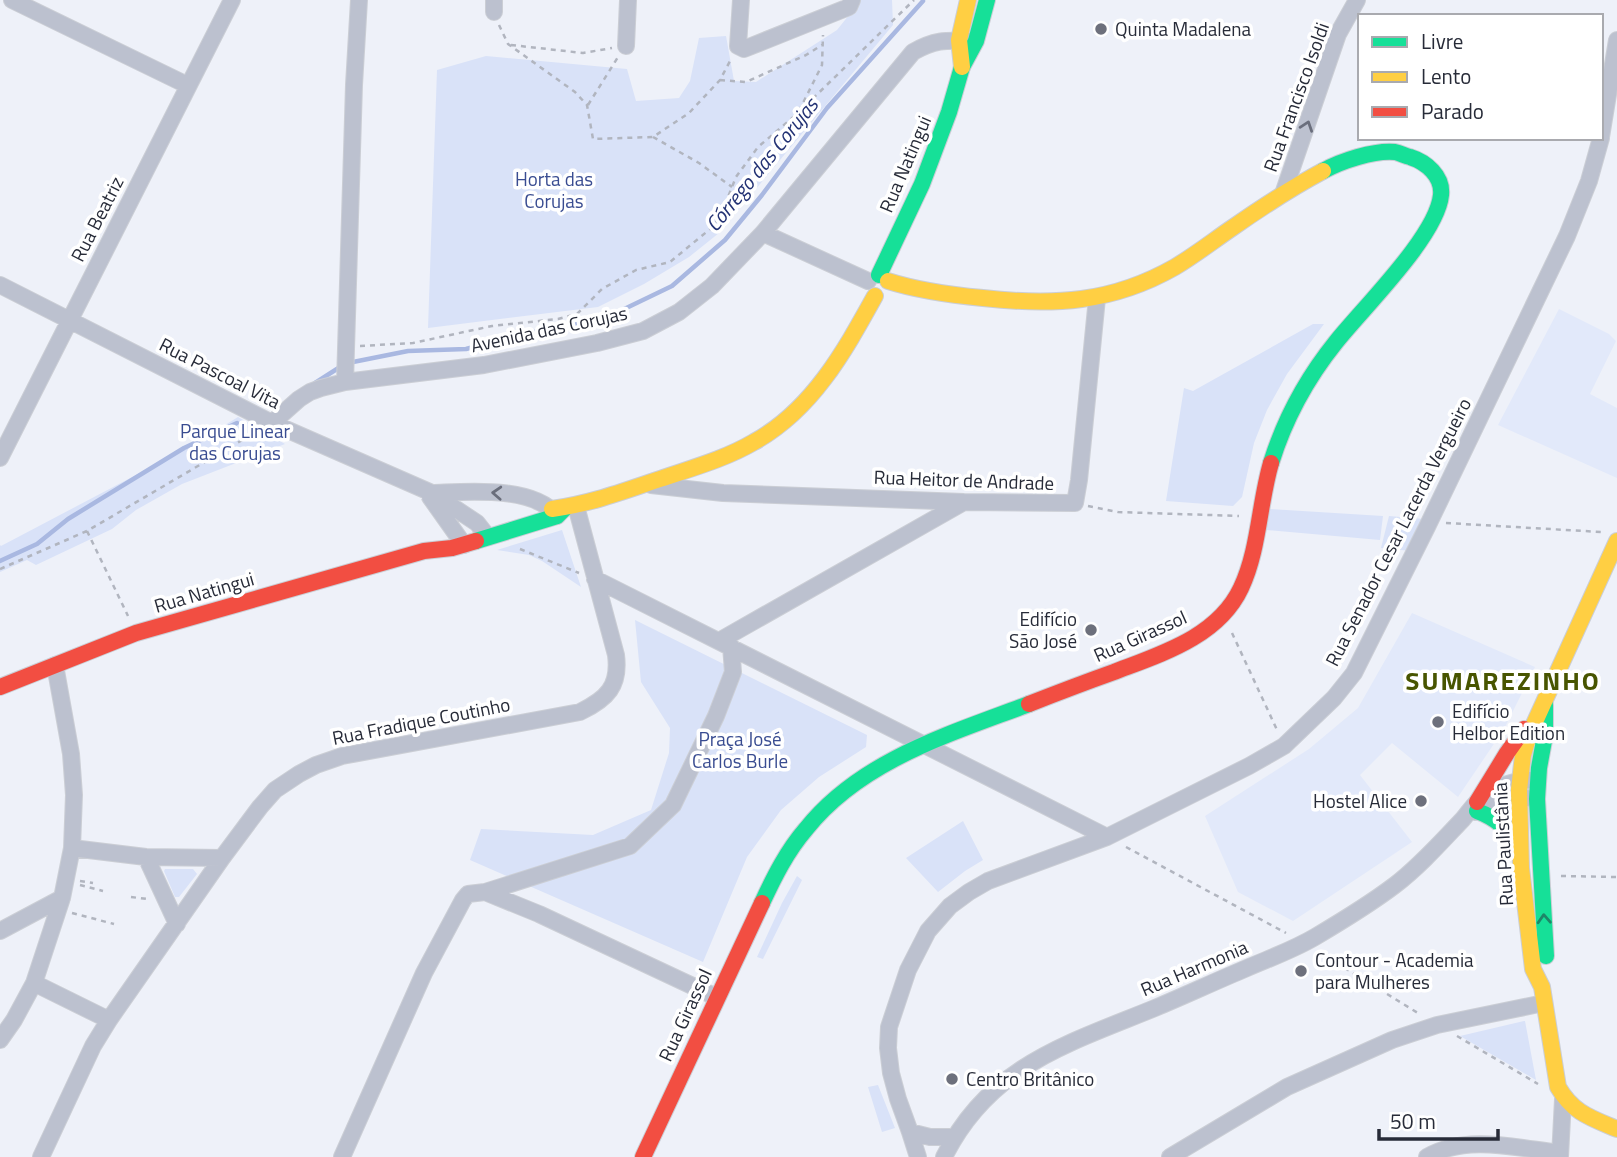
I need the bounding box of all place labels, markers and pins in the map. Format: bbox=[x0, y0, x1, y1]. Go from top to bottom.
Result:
place label: Quinta Madalena bbox=[1115, 14, 1252, 43]
marker: Quinta Madalena bbox=[1093, 21, 1109, 37]
place label: Edifício São José bbox=[1009, 604, 1077, 655]
marker: Edifício São José bbox=[1083, 622, 1099, 638]
place label: Edifício Helbor Edition bbox=[1452, 696, 1565, 747]
marker: Edifício Helbor Edition bbox=[1430, 714, 1446, 730]
place label: Hostel Alice bbox=[1313, 786, 1407, 815]
marker: Hostel Alice bbox=[1413, 793, 1429, 809]
place label: Contour - Academia para Mulheres bbox=[1315, 945, 1474, 996]
marker: Contour - Academia para Mulheres bbox=[1293, 963, 1309, 979]
place label: Centro Britânico bbox=[966, 1064, 1094, 1093]
marker: Centro Britânico bbox=[944, 1071, 960, 1087]

